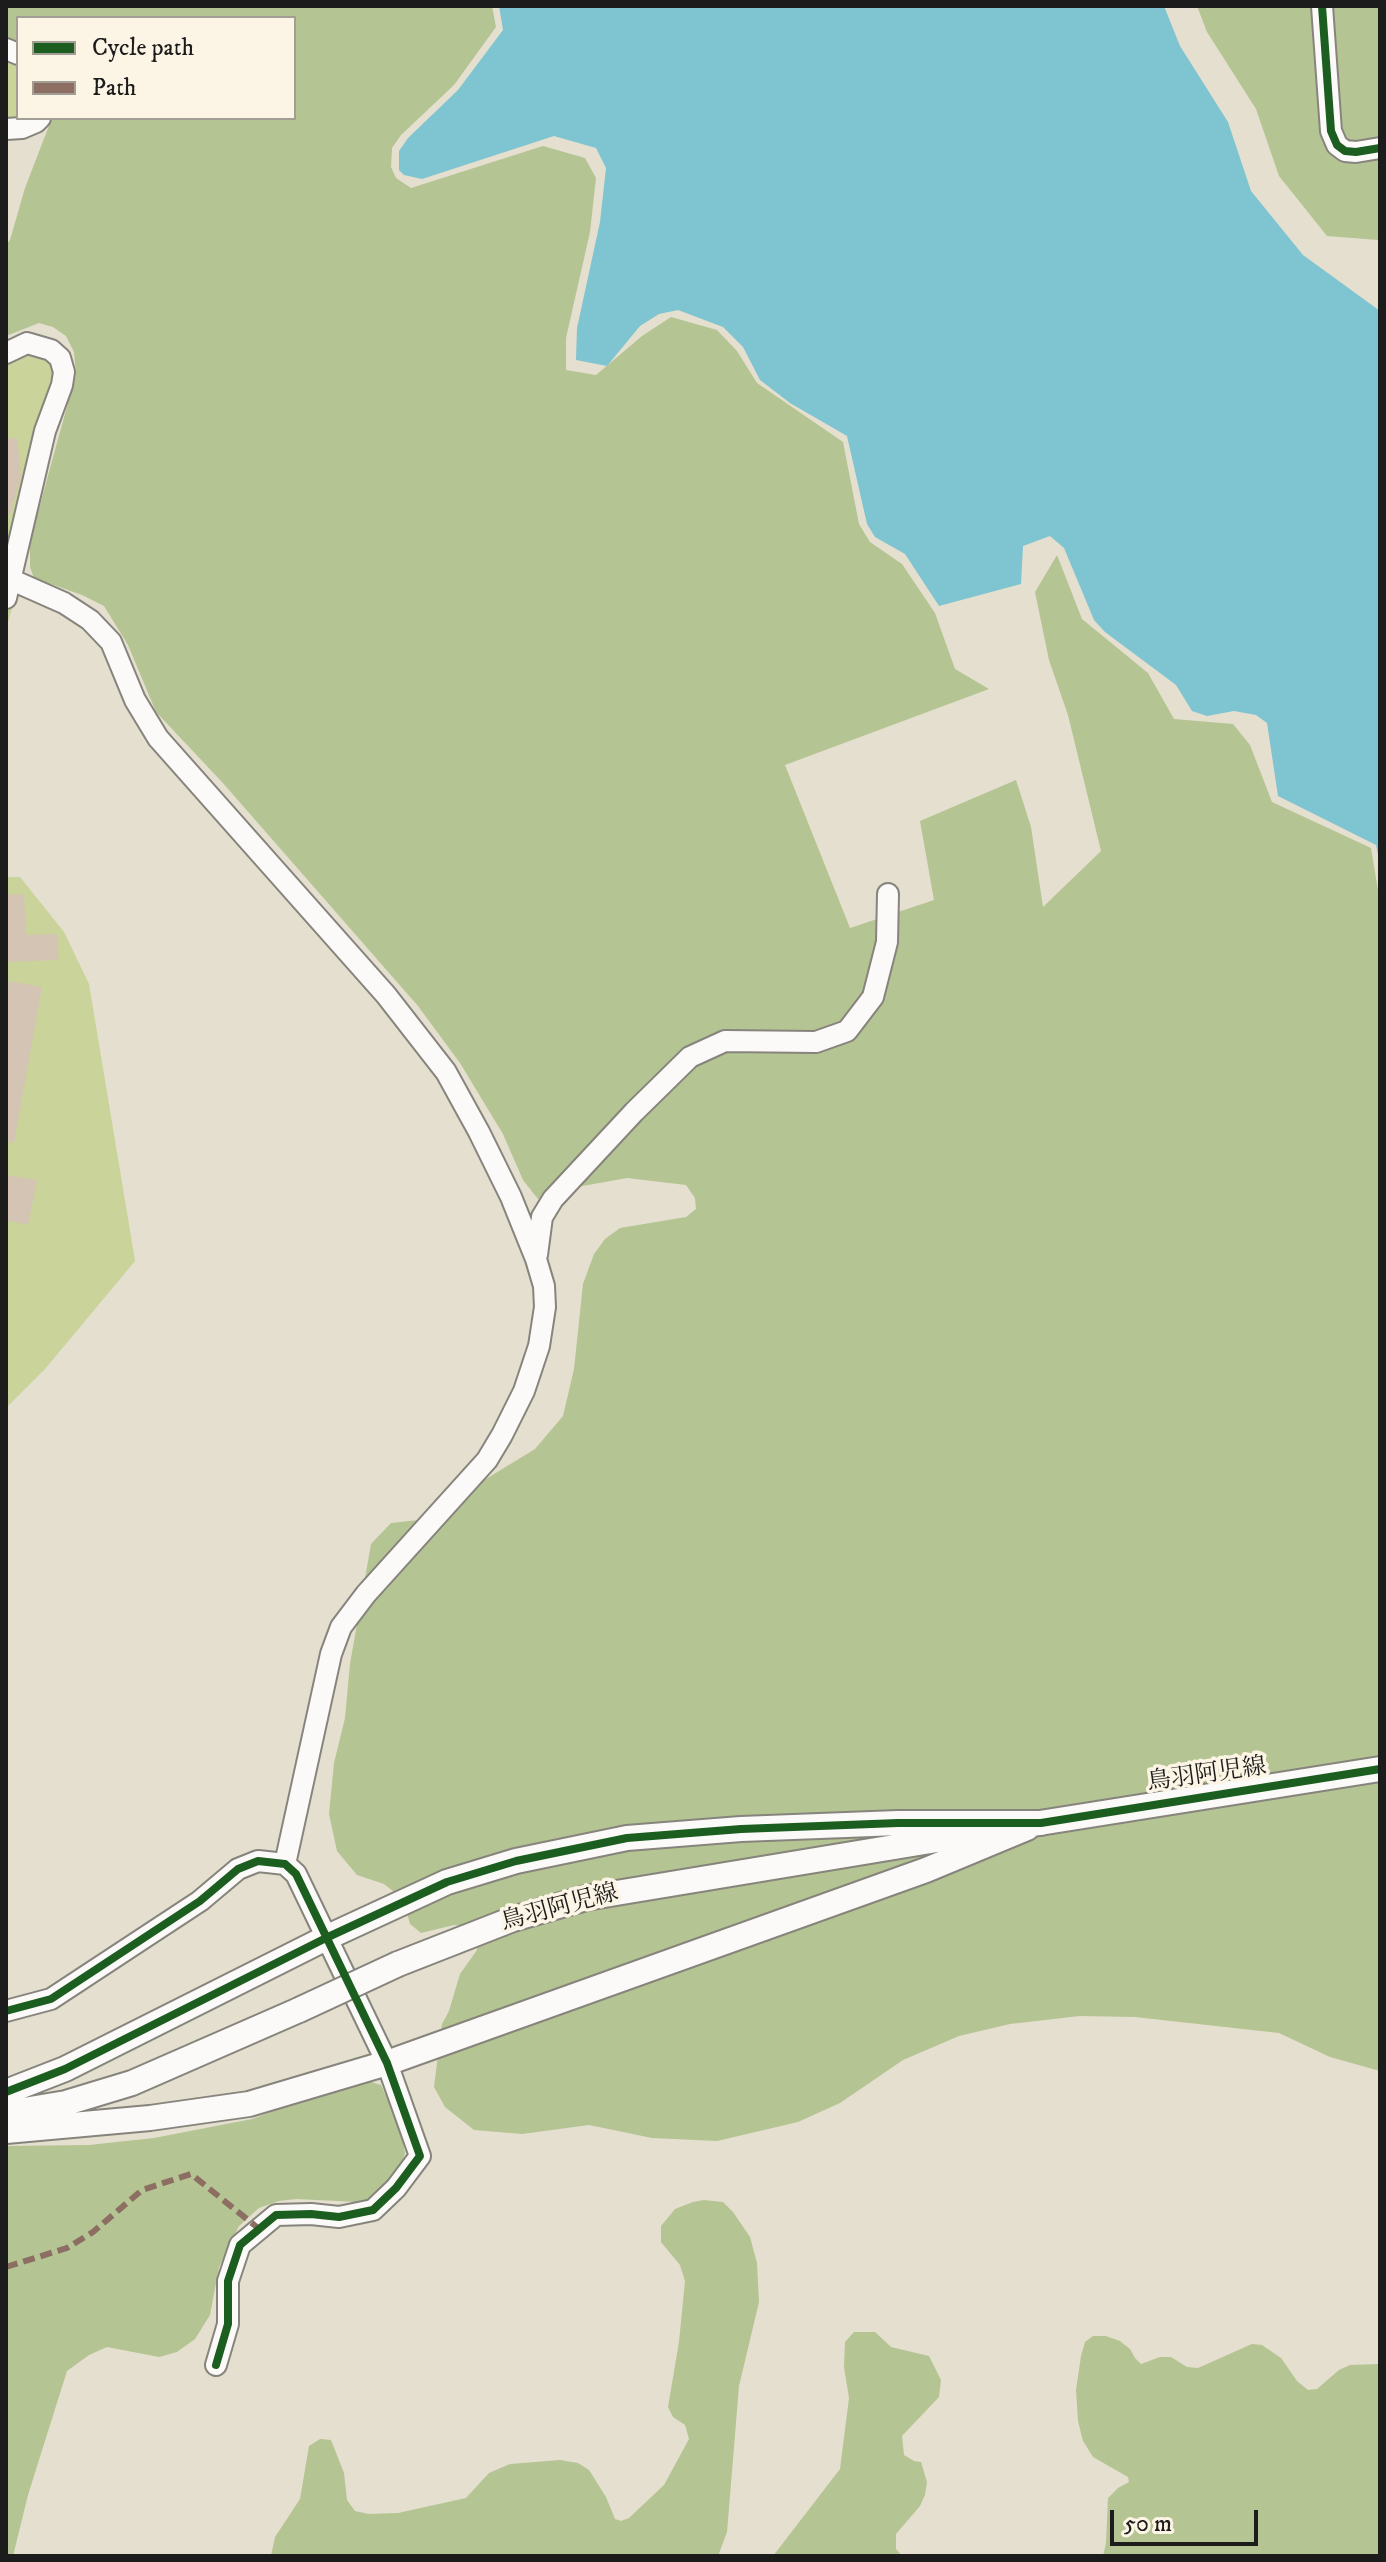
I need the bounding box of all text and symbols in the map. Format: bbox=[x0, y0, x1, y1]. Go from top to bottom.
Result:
legend bbox=[16, 16, 296, 120]
text: Cycle path bbox=[92, 33, 194, 63]
text: Path bbox=[92, 73, 136, 103]
street label: 鳥羽阿児線 bbox=[1146, 1753, 1268, 1799]
street label: 鳥羽阿児線 bbox=[498, 1880, 622, 1938]
scale bar bbox=[1114, 2494, 1262, 2544]
text: 50 m bbox=[1124, 2509, 1172, 2539]

